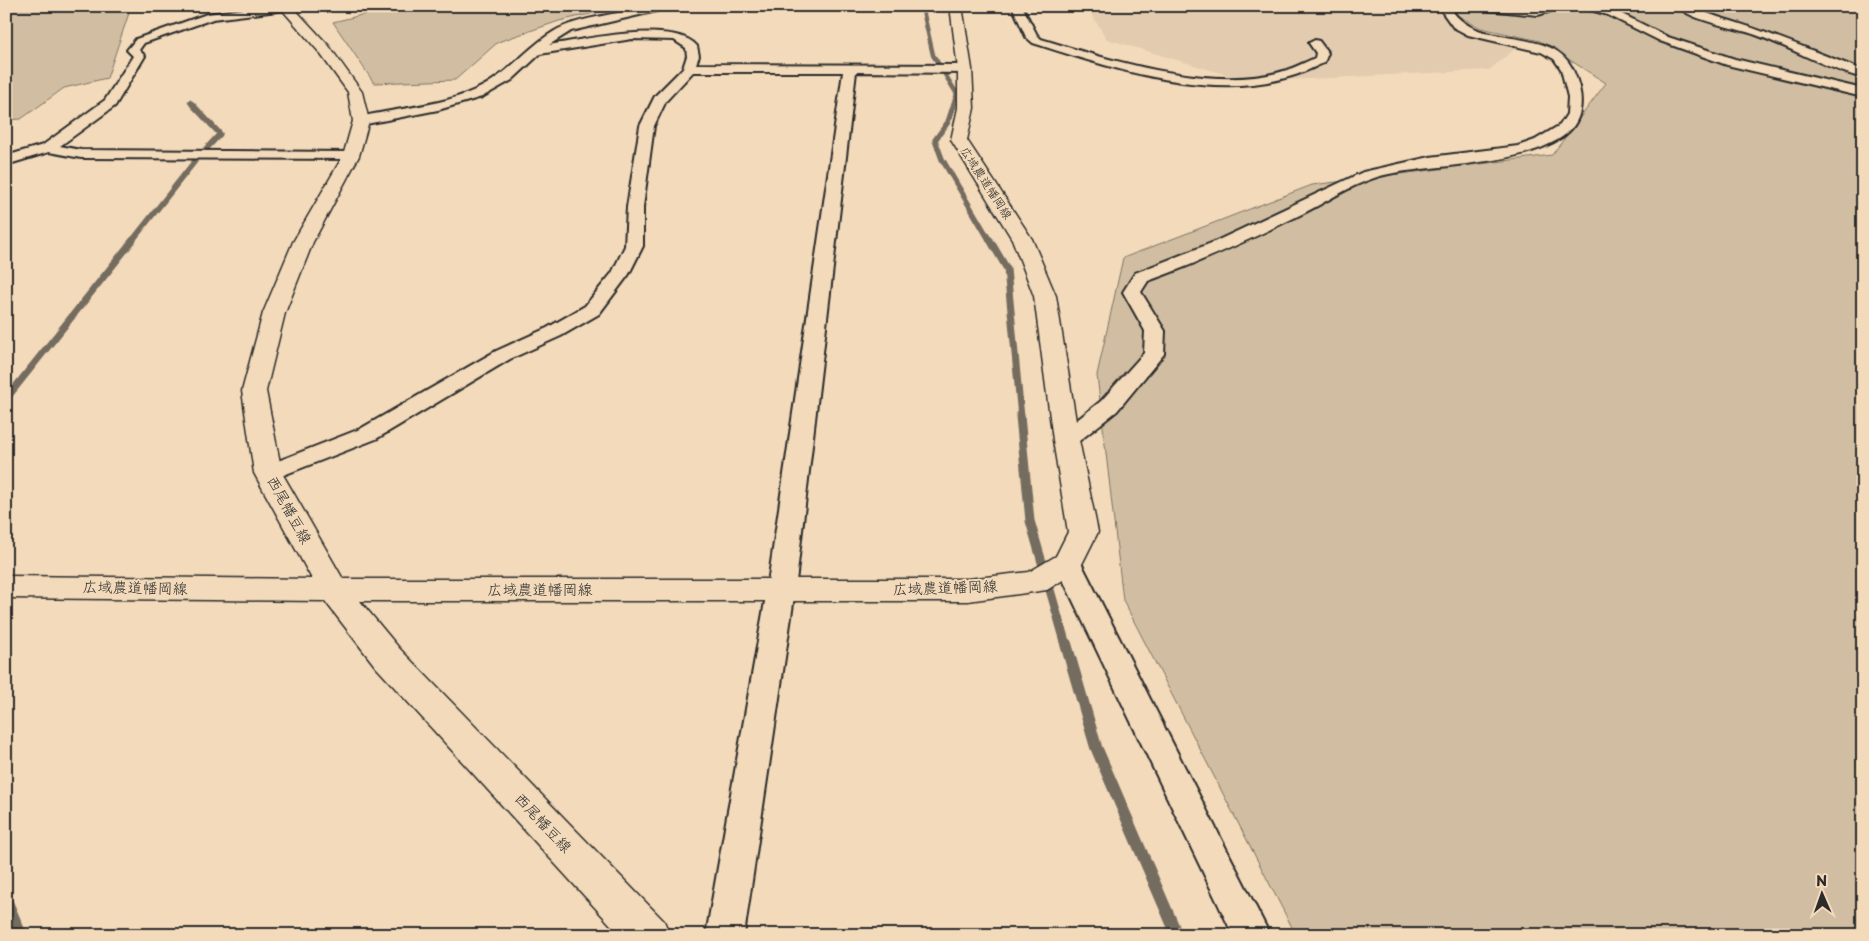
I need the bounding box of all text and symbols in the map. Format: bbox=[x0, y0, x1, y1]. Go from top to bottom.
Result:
street label: 広域農道幡岡線 bbox=[956, 142, 1017, 223]
street label: 西尾幡豆線 bbox=[262, 471, 319, 548]
street label: 広域農道幡岡線 bbox=[892, 573, 998, 600]
street label: 広域農道幡岡線 bbox=[82, 574, 188, 599]
street label: 広域農道幡岡線 bbox=[487, 577, 593, 600]
street label: 西尾幡豆線 bbox=[510, 787, 578, 857]
north arrow bbox=[1796, 868, 1846, 918]
text: N bbox=[1816, 870, 1827, 891]

